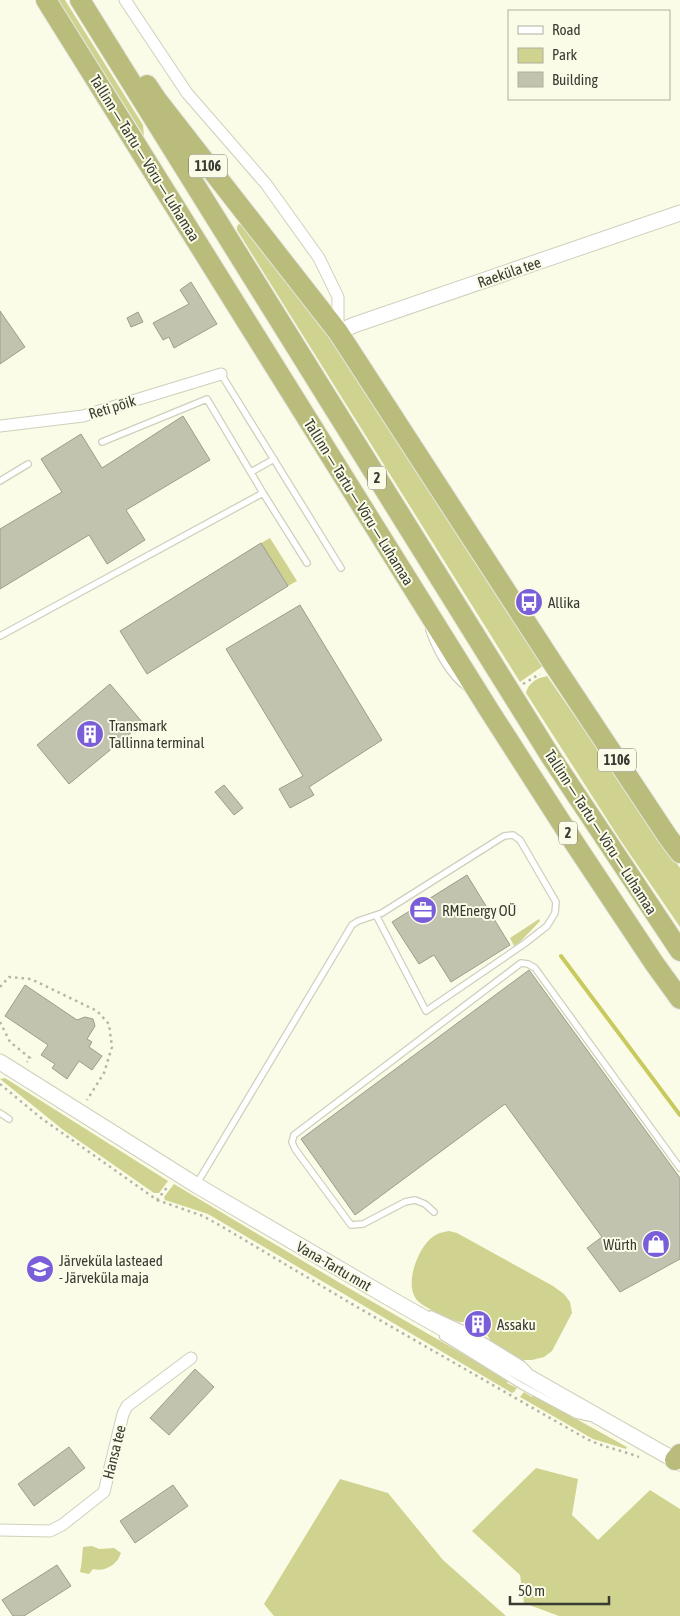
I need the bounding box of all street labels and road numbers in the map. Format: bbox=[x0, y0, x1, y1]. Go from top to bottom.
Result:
street label: Tallinn — Tartu — Võru — Luhamaa bbox=[87, 72, 203, 244]
road number: 1106 bbox=[189, 154, 227, 178]
street label: Raeküla tee bbox=[475, 253, 543, 291]
street label: Reti põik bbox=[86, 392, 138, 422]
street label: Tallinn — Tartu — Võru — Luhamaa bbox=[301, 416, 417, 588]
road number: 2 bbox=[368, 466, 386, 489]
street label: Tallinn — Tartu — Võru — Luhamaa bbox=[541, 747, 661, 918]
road number: 1106 bbox=[598, 748, 636, 772]
road number: 2 bbox=[559, 821, 577, 844]
street label: Vana-Tartu mnt bbox=[293, 1238, 375, 1294]
street label: Hansa tee bbox=[99, 1423, 129, 1481]

